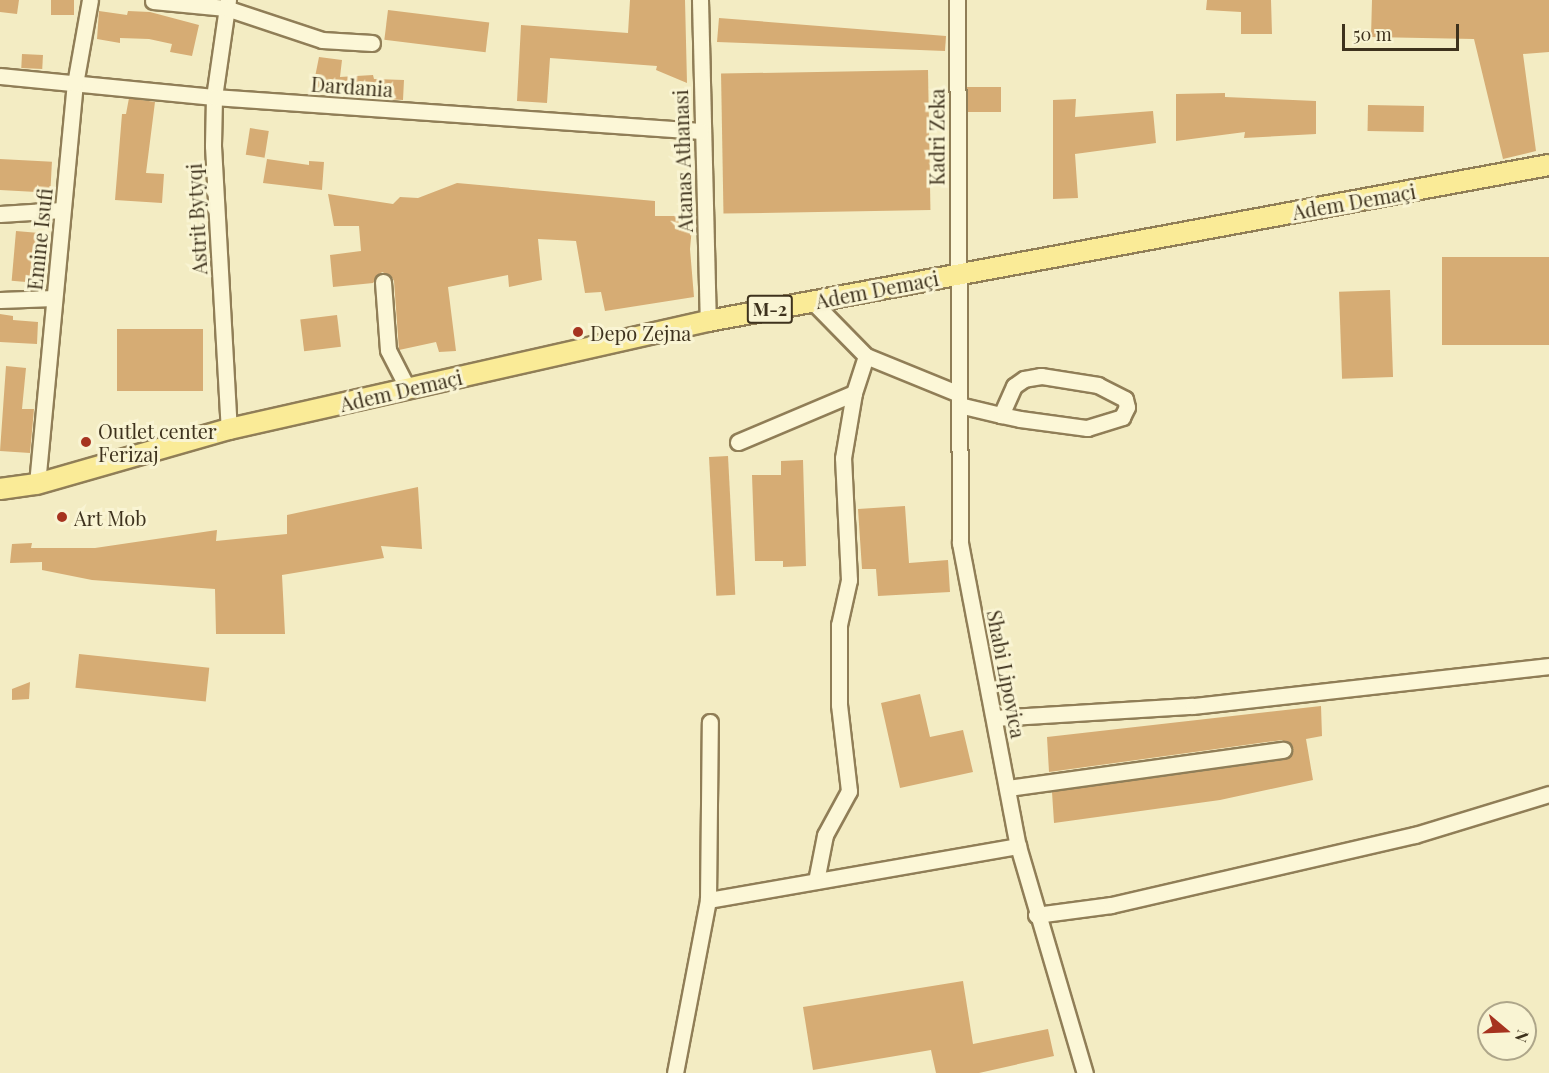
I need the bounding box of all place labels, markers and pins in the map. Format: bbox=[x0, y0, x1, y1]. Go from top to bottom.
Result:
place label: Depo Zejna bbox=[590, 320, 691, 344]
marker: Depo Zejna bbox=[571, 325, 585, 339]
place label: Outlet center Ferizaj bbox=[98, 418, 217, 465]
marker: Outlet center Ferizaj bbox=[79, 435, 93, 449]
place label: Art Mob bbox=[74, 505, 147, 529]
marker: Art Mob bbox=[55, 510, 69, 524]

